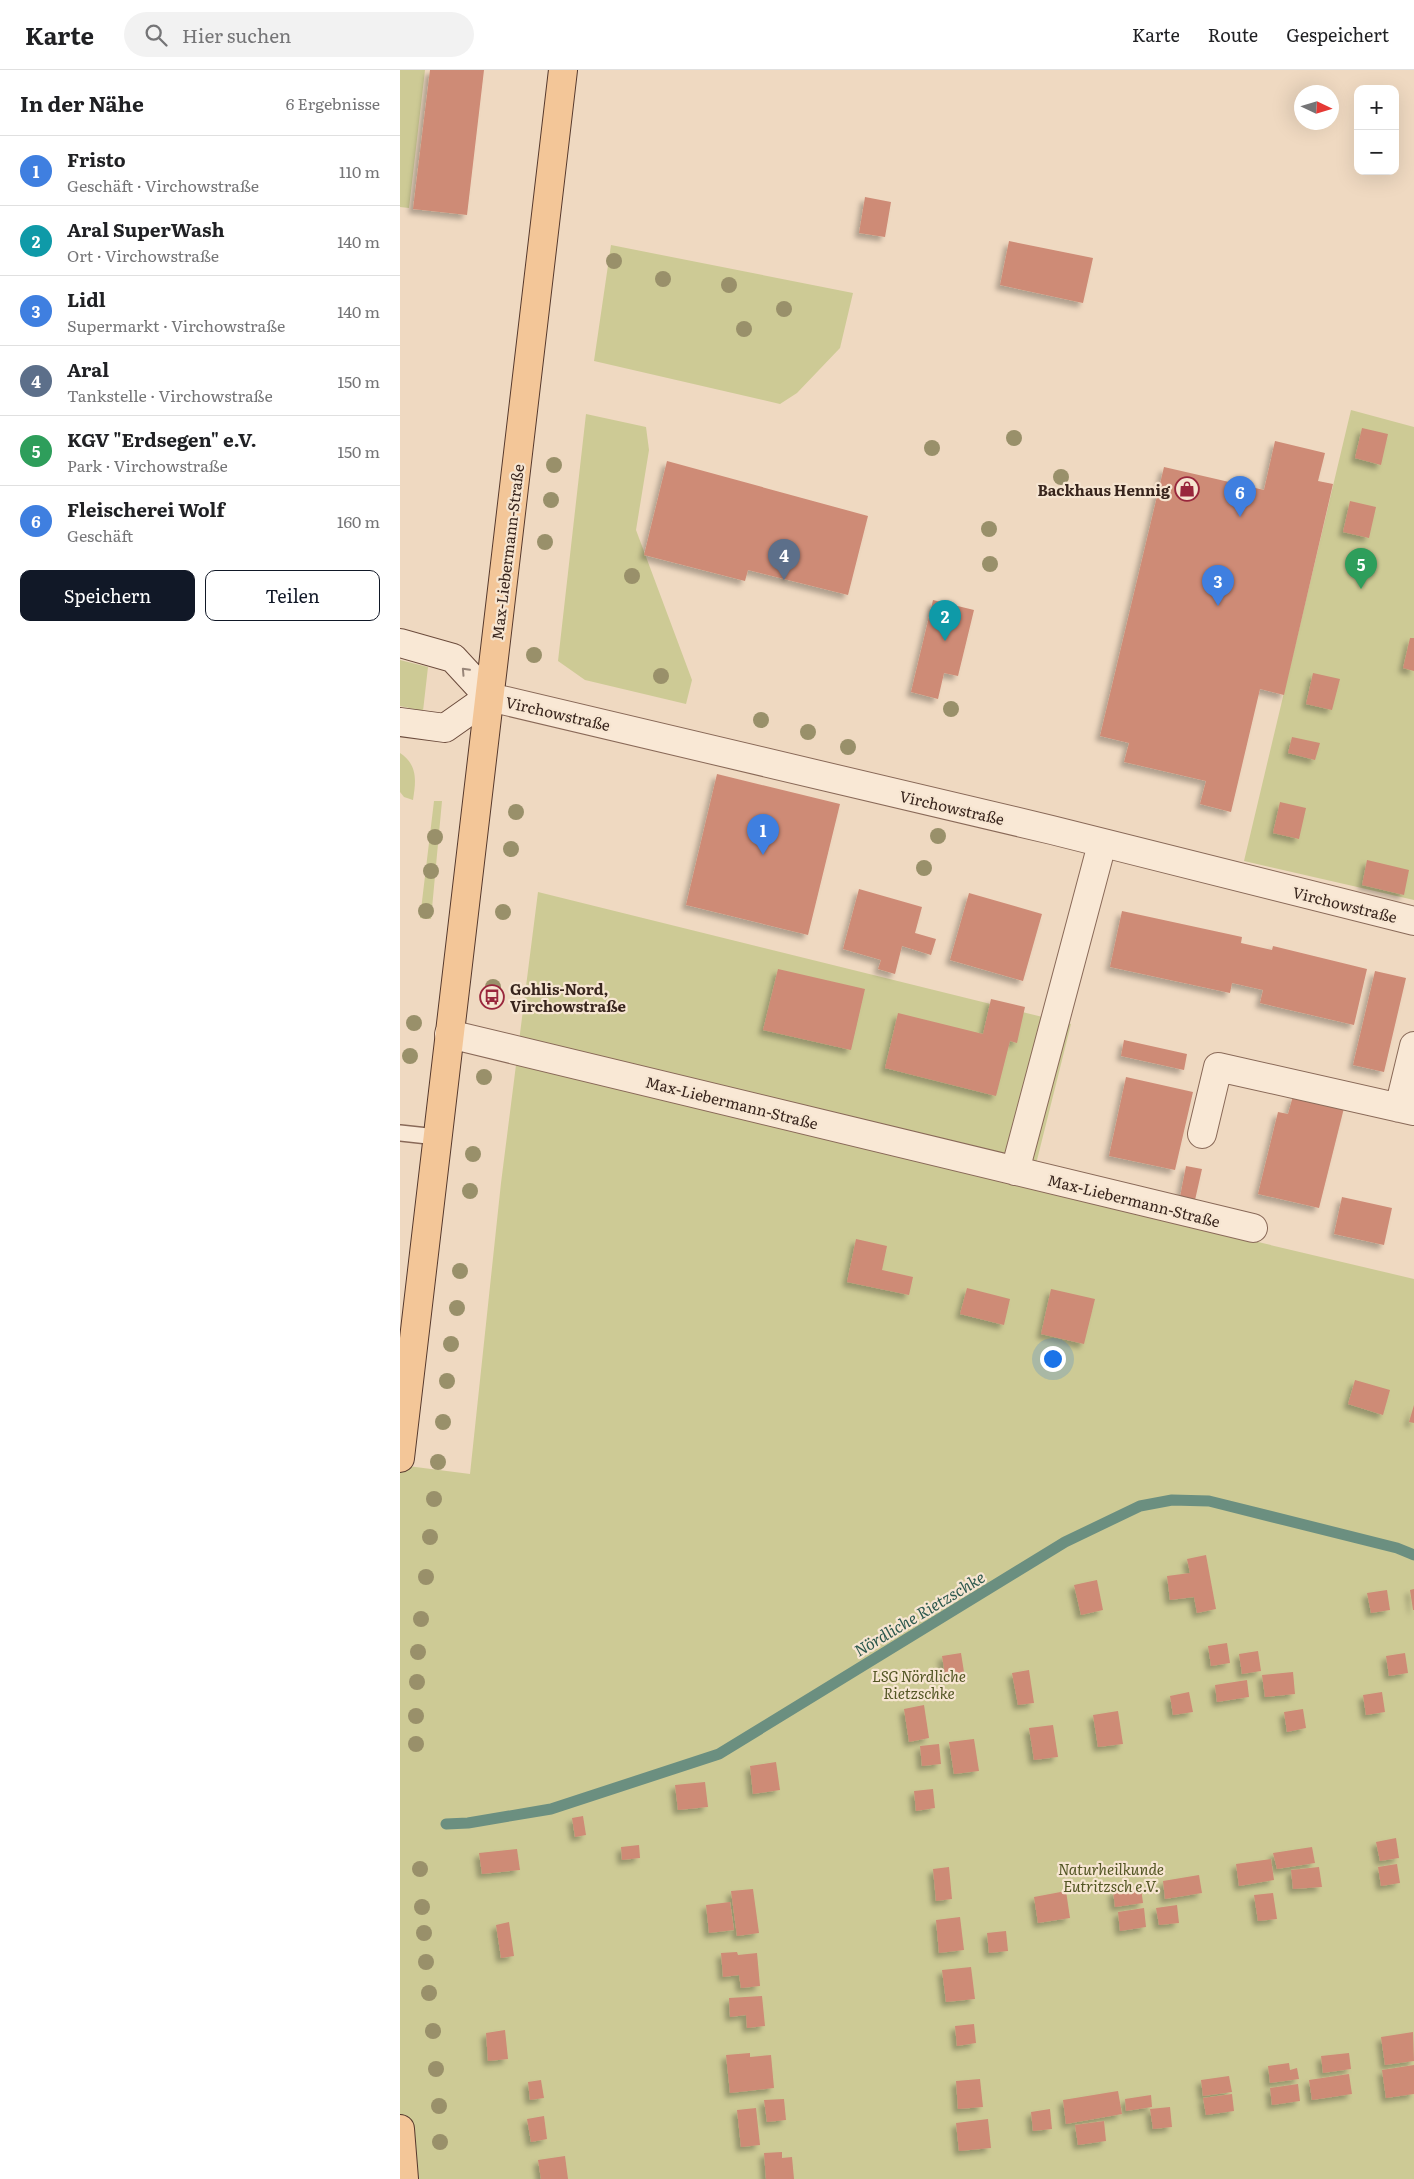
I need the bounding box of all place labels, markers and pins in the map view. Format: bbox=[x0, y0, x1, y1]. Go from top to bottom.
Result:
shop icon: Backhaus Hennig bbox=[1174, 476, 1200, 502]
pin: 6 bbox=[1224, 476, 1256, 517]
place label: Backhaus Hennig bbox=[1037, 478, 1171, 501]
pin: 4 bbox=[768, 539, 800, 580]
pin: 5 bbox=[1345, 548, 1377, 589]
pin: 3 bbox=[1202, 565, 1234, 606]
pin: 2 bbox=[929, 600, 961, 641]
pin: 1 bbox=[747, 814, 779, 855]
place label: Gohlis-Nord, Virchowstraße bbox=[510, 977, 627, 1017]
bus stop icon: Gohlis-Nord, Virchowstraße bbox=[479, 984, 505, 1010]

